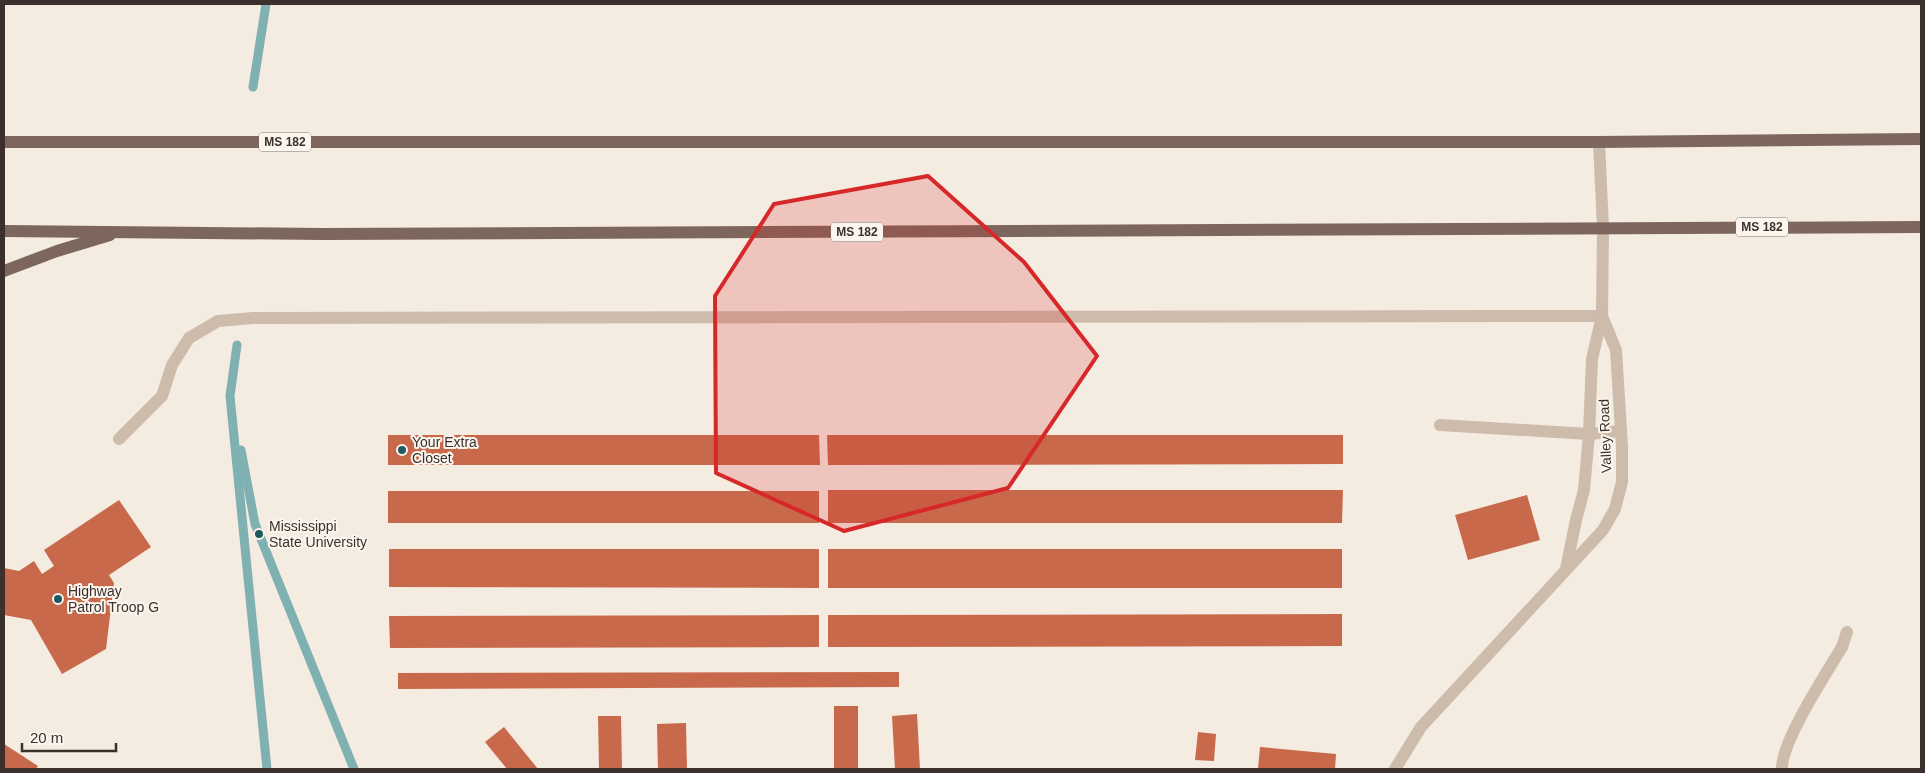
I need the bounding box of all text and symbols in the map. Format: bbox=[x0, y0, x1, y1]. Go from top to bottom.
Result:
road number: MS 182 bbox=[259, 132, 311, 152]
road number: MS 182 bbox=[1736, 218, 1788, 236]
road number: MS 182 bbox=[831, 222, 883, 242]
street label: Valley Road bbox=[1596, 399, 1614, 473]
place label: Your Extra Closet bbox=[412, 434, 477, 466]
marker: Your Extra Closet bbox=[396, 444, 408, 456]
place label: Mississippi State University bbox=[269, 518, 367, 550]
marker: Mississippi State University bbox=[253, 528, 265, 540]
place label: Highway Patrol Troop G bbox=[68, 583, 159, 615]
marker: Highway Patrol Troop G bbox=[52, 593, 64, 605]
scale bar bbox=[22, 720, 116, 752]
text: 20 m bbox=[30, 729, 63, 746]

